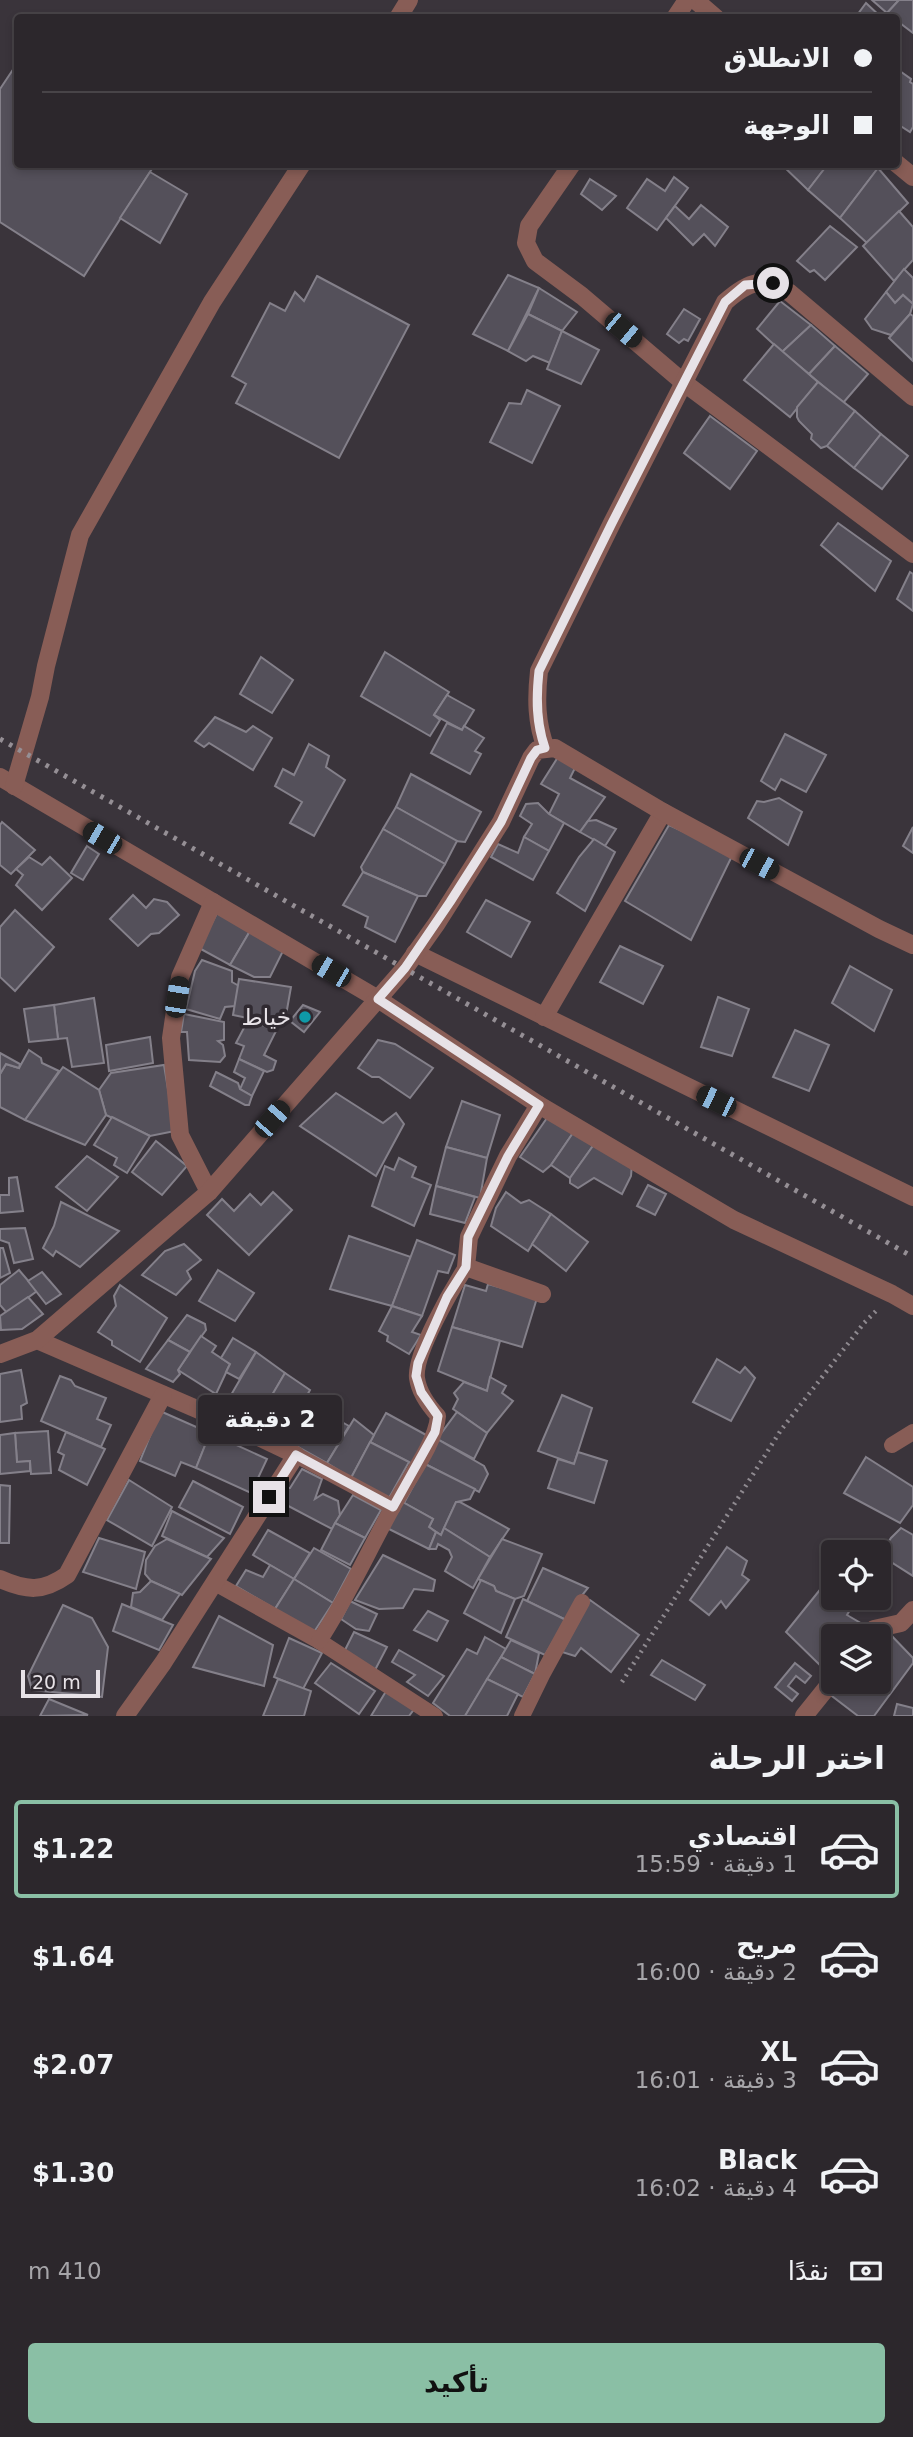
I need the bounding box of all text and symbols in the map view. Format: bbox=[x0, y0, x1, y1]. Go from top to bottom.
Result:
text: الانطلاق bbox=[724, 43, 830, 73]
text: الوجهة bbox=[743, 110, 830, 140]
route start bbox=[757, 267, 789, 299]
car bbox=[601, 308, 646, 352]
car bbox=[79, 818, 126, 858]
car bbox=[736, 845, 783, 883]
car bbox=[308, 951, 355, 991]
car bbox=[164, 975, 191, 1019]
place label: خياط bbox=[242, 1004, 291, 1030]
marker: خياط bbox=[297, 1009, 313, 1025]
car bbox=[693, 1082, 740, 1120]
car bbox=[251, 1096, 294, 1142]
callout: 2 دقيقة bbox=[197, 1396, 341, 1444]
text: 2 دقيقة bbox=[225, 1406, 315, 1432]
route end bbox=[253, 1481, 285, 1513]
map controls bbox=[821, 1540, 891, 1694]
button: locate bbox=[821, 1540, 891, 1610]
button: layers bbox=[821, 1624, 891, 1694]
scale bar bbox=[21, 1667, 100, 1699]
text: 20 m bbox=[32, 1671, 81, 1693]
text: اختر الرحلة bbox=[708, 1739, 885, 1777]
icon: car bbox=[818, 1818, 881, 1881]
text: اقتصادي bbox=[688, 1821, 797, 1851]
text: $1.22 bbox=[32, 1834, 114, 1864]
text: 1 دقيقة · 15:59 bbox=[635, 1851, 797, 1877]
icon: car bbox=[818, 1926, 881, 1989]
text: مريح bbox=[736, 1929, 797, 1959]
text: $1.64 bbox=[32, 1942, 114, 1972]
text: 2 دقيقة · 16:00 bbox=[635, 1959, 797, 1985]
icon: car bbox=[818, 2034, 881, 2097]
text: XL bbox=[760, 2037, 797, 2067]
text: $2.07 bbox=[32, 2050, 114, 2080]
text: 3 دقيقة · 16:01 bbox=[635, 2067, 797, 2093]
icon: car bbox=[818, 2142, 881, 2205]
text: Black bbox=[718, 2145, 797, 2175]
text: $1.30 bbox=[32, 2158, 114, 2188]
text: 4 دقيقة · 16:02 bbox=[635, 2175, 797, 2201]
icon: cash bbox=[847, 2252, 885, 2290]
text: نقدًا bbox=[788, 2256, 829, 2286]
text: 410 m bbox=[28, 2258, 102, 2284]
button: تأكيد bbox=[28, 2343, 885, 2423]

